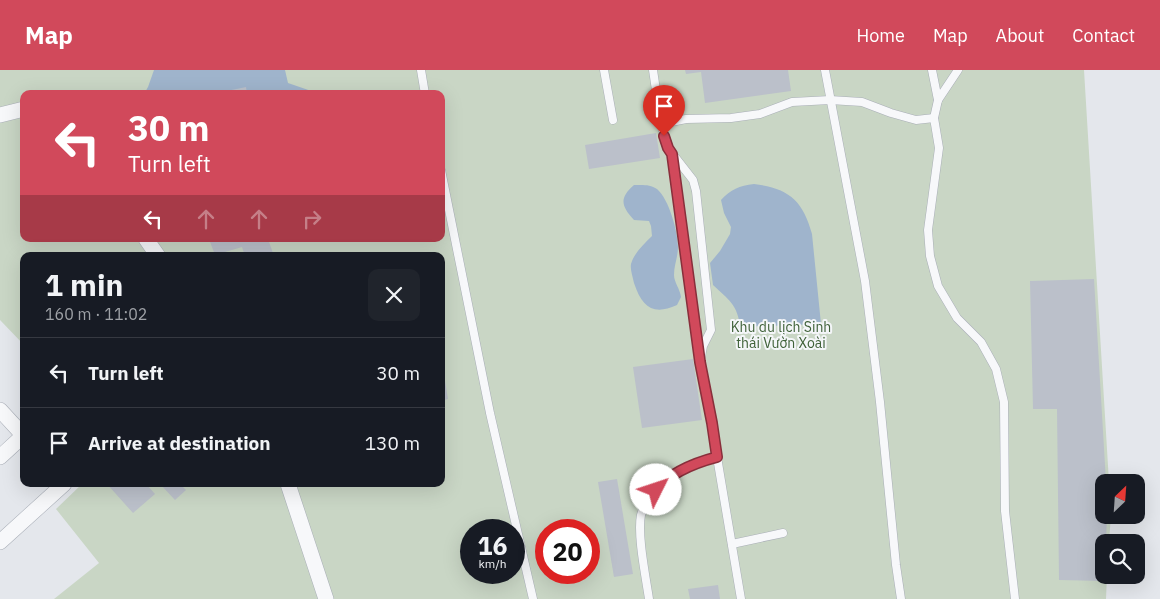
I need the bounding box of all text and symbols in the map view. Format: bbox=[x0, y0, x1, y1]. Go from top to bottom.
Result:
text: Map bbox=[25, 19, 73, 51]
text: Home bbox=[857, 24, 905, 47]
text: Map bbox=[933, 24, 968, 47]
text: About bbox=[996, 24, 1044, 47]
text: Contact bbox=[1072, 24, 1135, 47]
pin bbox=[643, 85, 685, 136]
icon: arrive bbox=[650, 92, 678, 120]
text: 30 m bbox=[128, 105, 210, 151]
icon: left bbox=[45, 110, 110, 175]
text: Turn left bbox=[128, 149, 211, 178]
icon: left bbox=[139, 205, 167, 233]
icon: ahead bbox=[192, 205, 220, 233]
icon: ahead bbox=[245, 205, 273, 233]
icon: right bbox=[298, 205, 326, 233]
text: 1 min bbox=[45, 265, 123, 304]
button: close bbox=[368, 269, 420, 321]
text: 160 m · 11:02 bbox=[45, 304, 147, 324]
park label: Khu du lịch Sinh thái Vườn Xoài bbox=[731, 318, 831, 352]
icon: left bbox=[45, 359, 73, 387]
text: Turn left bbox=[88, 361, 164, 385]
text: 30 m bbox=[376, 361, 420, 385]
icon: arrive bbox=[45, 429, 73, 457]
text: Arrive at destination bbox=[88, 431, 271, 455]
text: 130 m bbox=[365, 431, 420, 455]
position arrow bbox=[629, 463, 681, 515]
north arrow bbox=[1095, 474, 1145, 524]
map controls bbox=[1095, 474, 1145, 584]
speed limit sign: 20 bbox=[535, 519, 600, 584]
text: 16 bbox=[477, 529, 508, 562]
button: search bbox=[1095, 534, 1145, 584]
text: km/h bbox=[478, 556, 507, 571]

